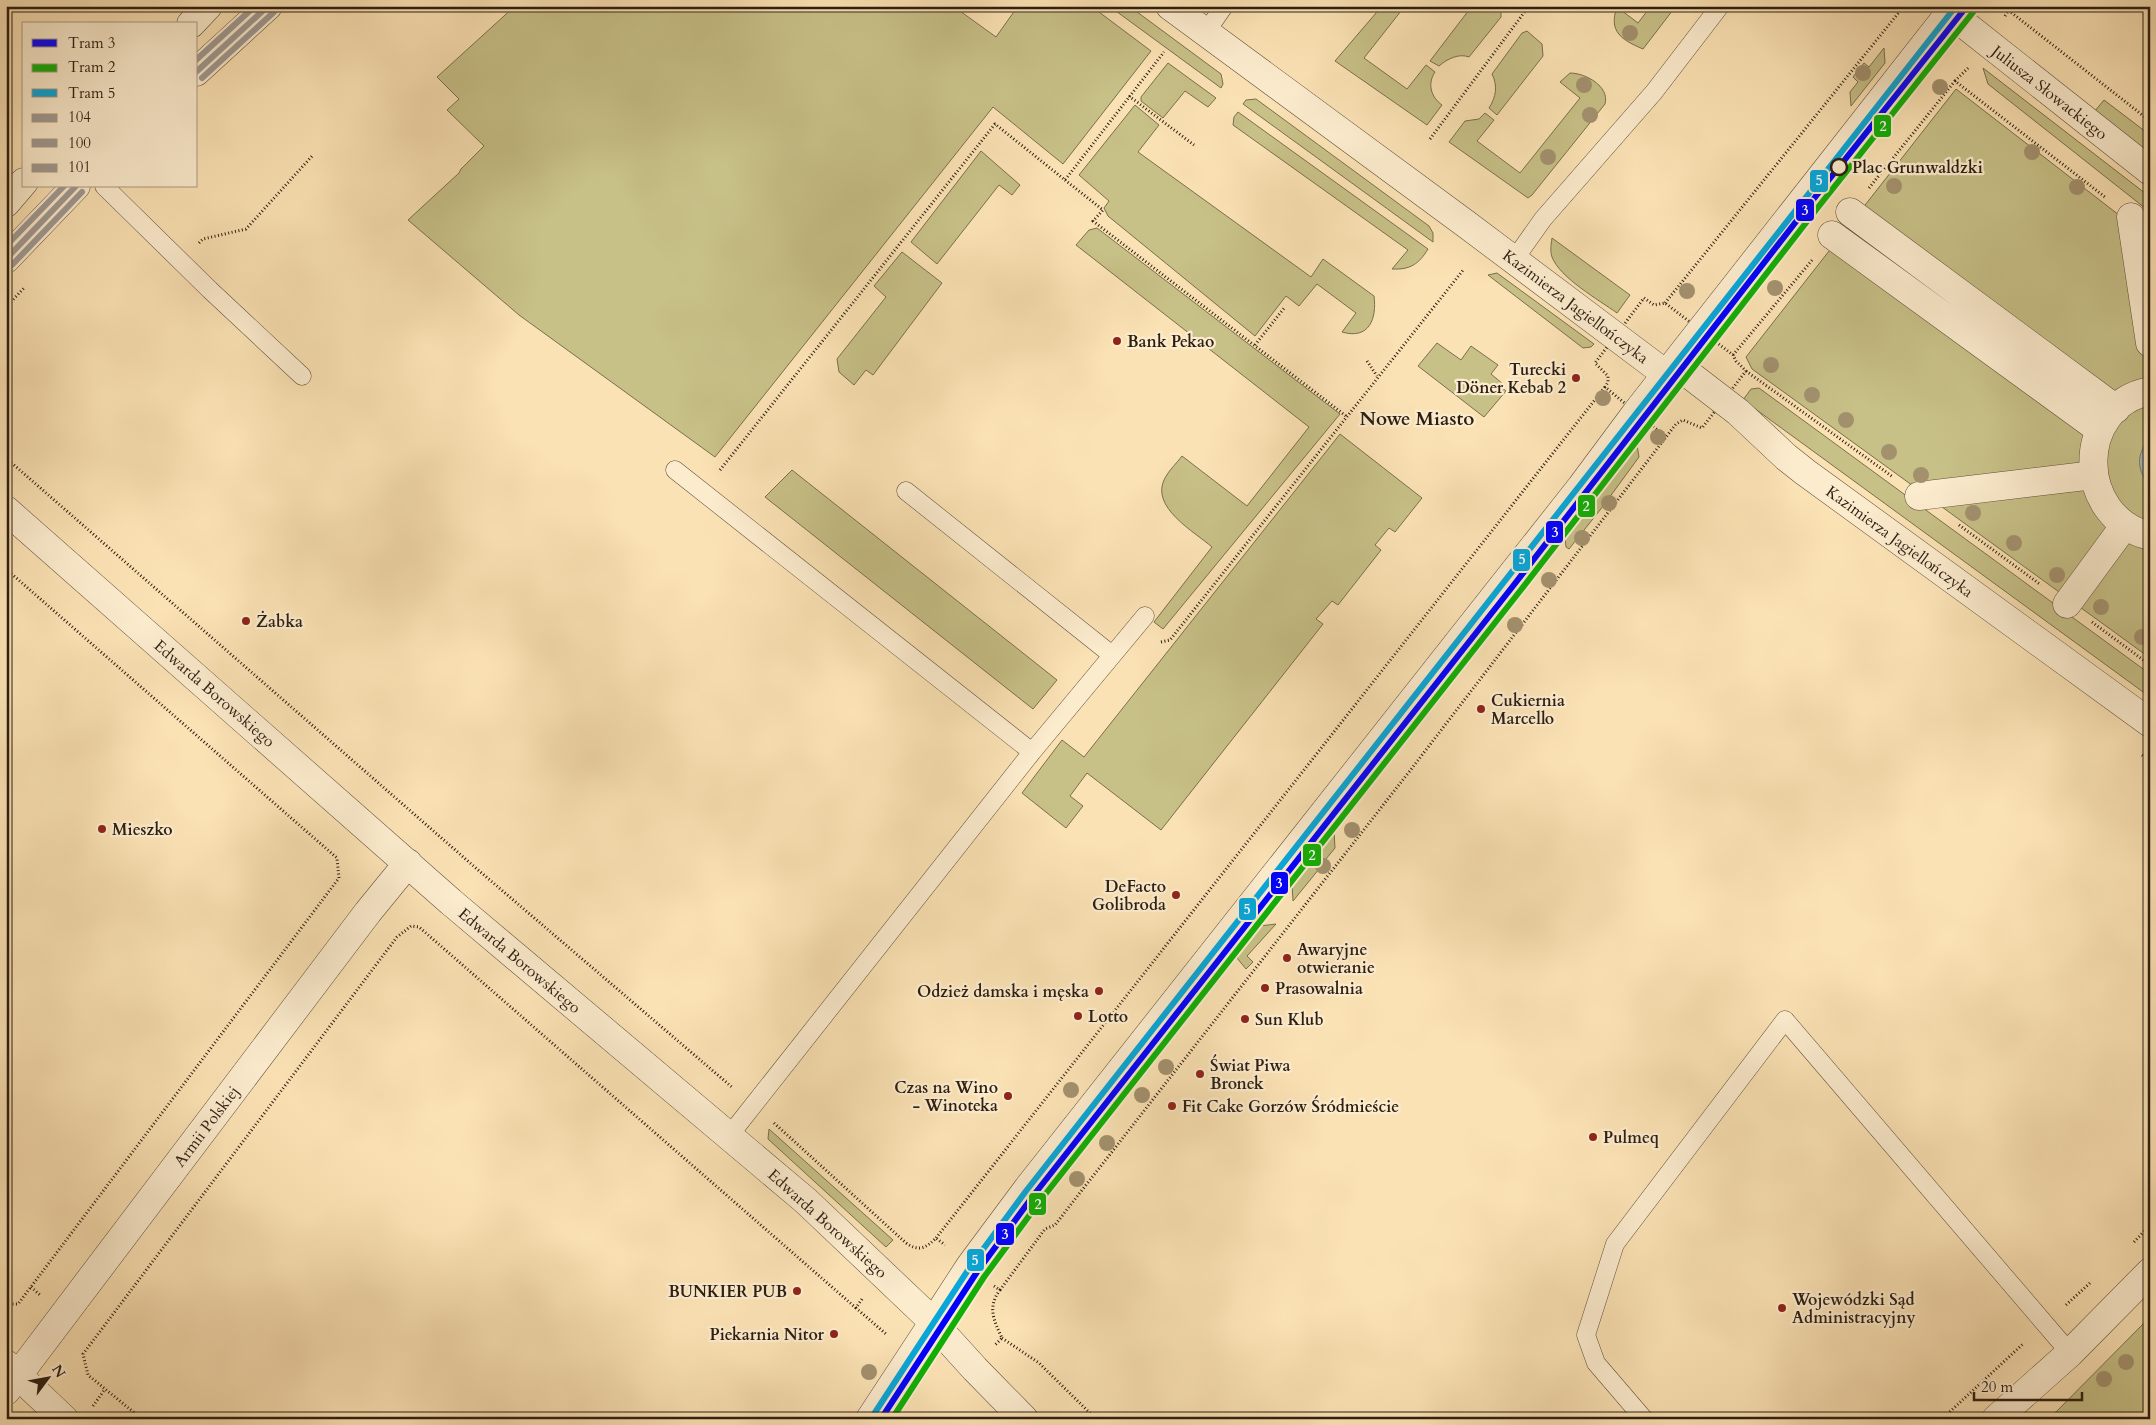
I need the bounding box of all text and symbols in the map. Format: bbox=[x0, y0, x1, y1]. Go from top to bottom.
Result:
legend bbox=[22, 22, 198, 188]
text: Tram 3 bbox=[68, 33, 115, 53]
street label: Juliusza Słowackiego bbox=[1985, 39, 2112, 145]
text: Tram 2 bbox=[68, 57, 116, 77]
text: Tram 5 bbox=[68, 83, 115, 103]
text: 104 bbox=[68, 107, 91, 127]
line badge: 2 bbox=[1873, 114, 1892, 138]
text: 2 bbox=[1879, 117, 1887, 136]
text: 100 bbox=[68, 133, 91, 153]
text: 101 bbox=[68, 157, 91, 177]
place label: Plac Grunwaldzki bbox=[1852, 157, 1983, 179]
marker: Plac Grunwaldzki bbox=[1830, 158, 1848, 176]
line badge: 5 bbox=[1809, 169, 1829, 193]
text: 5 bbox=[1815, 171, 1823, 190]
line badge: 3 bbox=[1795, 198, 1815, 222]
text: 3 bbox=[1801, 201, 1809, 220]
street label: Kazimierza Jagiellończyka bbox=[1498, 245, 1653, 369]
place label: Bank Pekao bbox=[1127, 331, 1214, 353]
marker: Bank Pekao bbox=[1111, 335, 1123, 347]
place label: Turecki Döner Kebab 2 bbox=[1456, 359, 1566, 399]
marker: Turecki Döner Kebab 2 bbox=[1570, 372, 1582, 384]
district label: Nowe Miasto bbox=[1360, 406, 1474, 432]
street label: Kazimierza Jagiellończyka bbox=[1821, 481, 1978, 603]
line badge: 2 bbox=[1577, 494, 1596, 518]
text: 2 bbox=[1582, 497, 1590, 516]
line badge: 3 bbox=[1545, 520, 1564, 544]
text: 3 bbox=[1551, 523, 1559, 542]
line badge: 5 bbox=[1512, 548, 1531, 572]
text: 5 bbox=[1518, 550, 1526, 569]
place label: Żabka bbox=[256, 610, 303, 633]
marker: Żabka bbox=[240, 615, 252, 627]
street label: Edwarda Borowskiego bbox=[149, 635, 280, 753]
place label: Cukiernia Marcello bbox=[1491, 690, 1565, 730]
marker: Cukiernia Marcello bbox=[1475, 703, 1487, 715]
place label: Mieszko bbox=[112, 819, 173, 841]
marker: Mieszko bbox=[96, 823, 108, 835]
line badge: 2 bbox=[1302, 843, 1322, 867]
text: 2 bbox=[1308, 846, 1316, 865]
line badge: 3 bbox=[1270, 871, 1289, 895]
text: 3 bbox=[1275, 874, 1283, 893]
place label: DeFacto Golibroda bbox=[1092, 876, 1166, 916]
marker: DeFacto Golibroda bbox=[1170, 889, 1182, 901]
line badge: 5 bbox=[1238, 897, 1257, 921]
text: 5 bbox=[1243, 900, 1251, 919]
street label: Edwarda Borowskiego bbox=[453, 903, 586, 1019]
place label: Awaryjne otwieranie bbox=[1297, 939, 1375, 979]
marker: Awaryjne otwieranie bbox=[1281, 952, 1293, 964]
place label: Prasowalnia bbox=[1275, 978, 1363, 1000]
place label: Odzież damska i męska bbox=[917, 981, 1089, 1003]
marker: Prasowalnia bbox=[1259, 982, 1271, 994]
marker: Odzież damska i męska bbox=[1093, 985, 1105, 997]
place label: Lotto bbox=[1088, 1006, 1128, 1028]
place label: Sun Klub bbox=[1255, 1009, 1324, 1031]
marker: Lotto bbox=[1072, 1010, 1084, 1022]
marker: Sun Klub bbox=[1239, 1013, 1251, 1025]
place label: Świat Piwa Bronek bbox=[1210, 1054, 1290, 1095]
marker: Świat Piwa Bronek bbox=[1194, 1068, 1206, 1080]
place label: Czas na Wino - Winoteka bbox=[894, 1077, 998, 1117]
street label: Armii Polskiej bbox=[169, 1081, 245, 1172]
marker: Czas na Wino - Winoteka bbox=[1002, 1090, 1014, 1102]
place label: Fit Cake Gorzów Śródmieście bbox=[1182, 1095, 1399, 1118]
marker: Fit Cake Gorzów Śródmieście bbox=[1166, 1100, 1178, 1112]
place label: Pulmeq bbox=[1603, 1127, 1660, 1149]
marker: Pulmeq bbox=[1587, 1131, 1599, 1143]
street label: Edwarda Borowskiego bbox=[763, 1164, 892, 1284]
line badge: 2 bbox=[1028, 1192, 1047, 1216]
text: 2 bbox=[1034, 1195, 1042, 1214]
line badge: 3 bbox=[995, 1222, 1015, 1246]
text: 3 bbox=[1001, 1225, 1009, 1244]
line badge: 5 bbox=[966, 1248, 985, 1272]
text: 5 bbox=[971, 1251, 979, 1270]
place label: BUNKIER PUB bbox=[668, 1281, 787, 1303]
marker: BUNKIER PUB bbox=[791, 1285, 803, 1297]
place label: Wojewódzki Sąd Administracyjny bbox=[1791, 1289, 1916, 1329]
marker: Wojewódzki Sąd Administracyjny bbox=[1776, 1302, 1788, 1314]
place label: Piekarnia Nitor bbox=[710, 1324, 825, 1346]
marker: Piekarnia Nitor bbox=[828, 1328, 840, 1340]
north arrow bbox=[22, 1352, 72, 1402]
text: N bbox=[47, 1361, 70, 1382]
scale bar bbox=[1974, 1370, 2081, 1402]
text: 20 m bbox=[1981, 1377, 2013, 1397]

